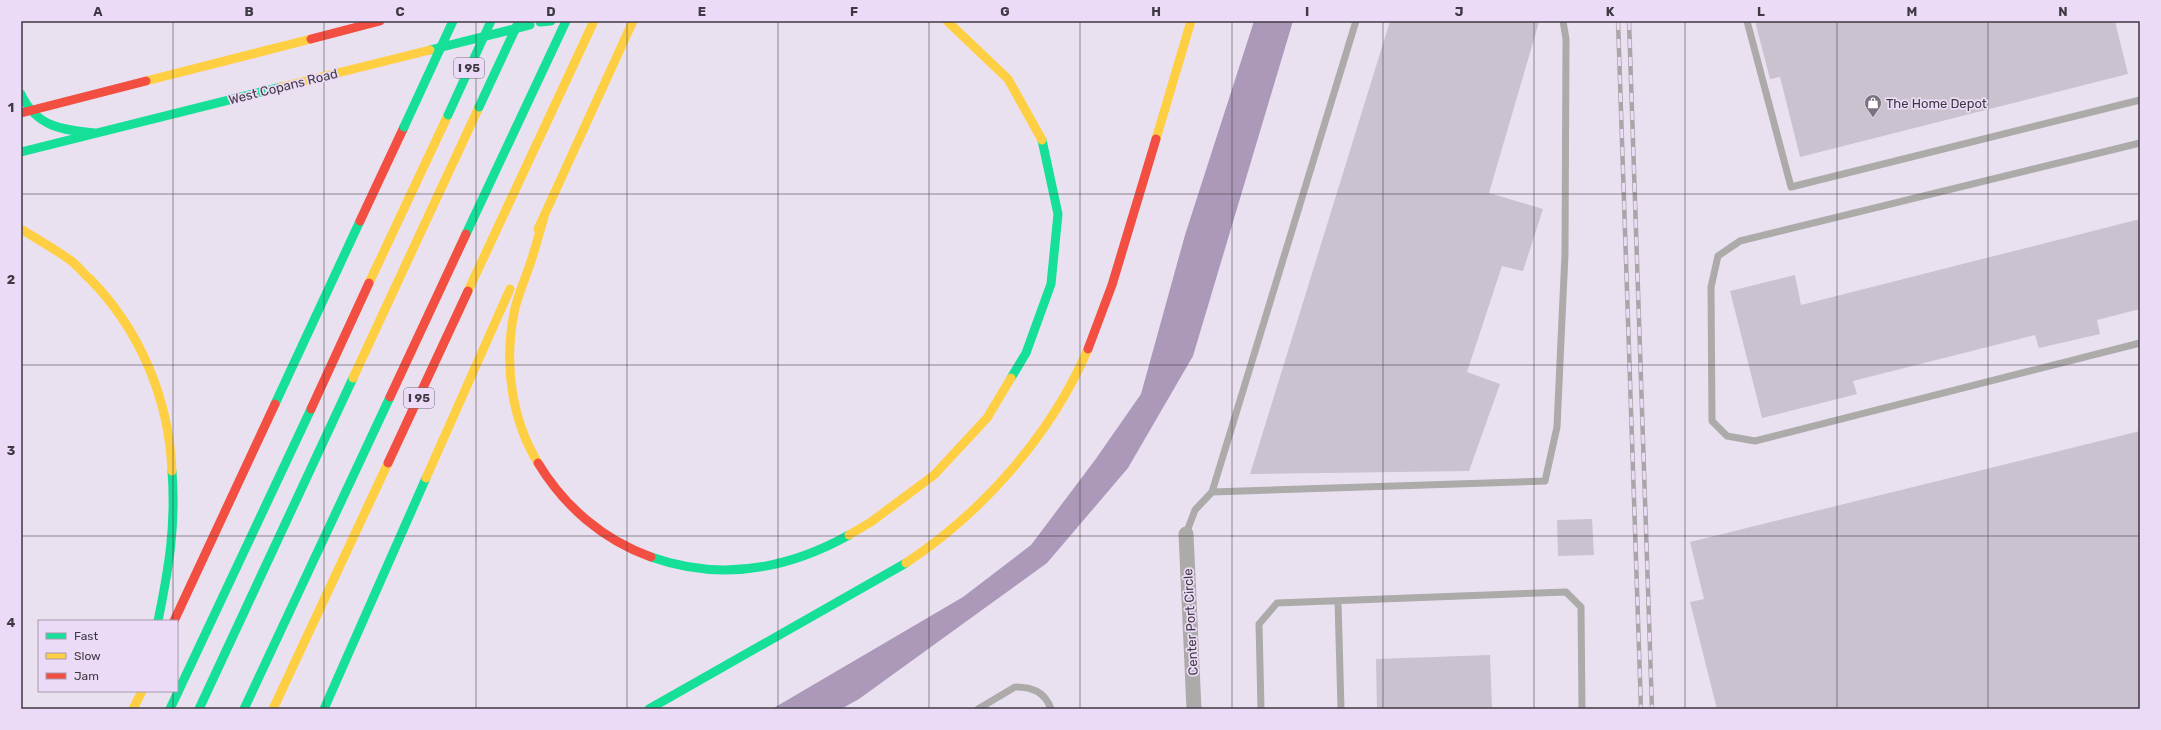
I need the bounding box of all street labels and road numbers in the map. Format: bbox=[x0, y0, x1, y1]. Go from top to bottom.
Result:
road number: I 95 bbox=[454, 58, 484, 78]
street label: West Copans Road bbox=[227, 66, 339, 107]
road number: I 95 bbox=[404, 388, 434, 408]
street label: Center Port Circle bbox=[1180, 568, 1201, 676]

